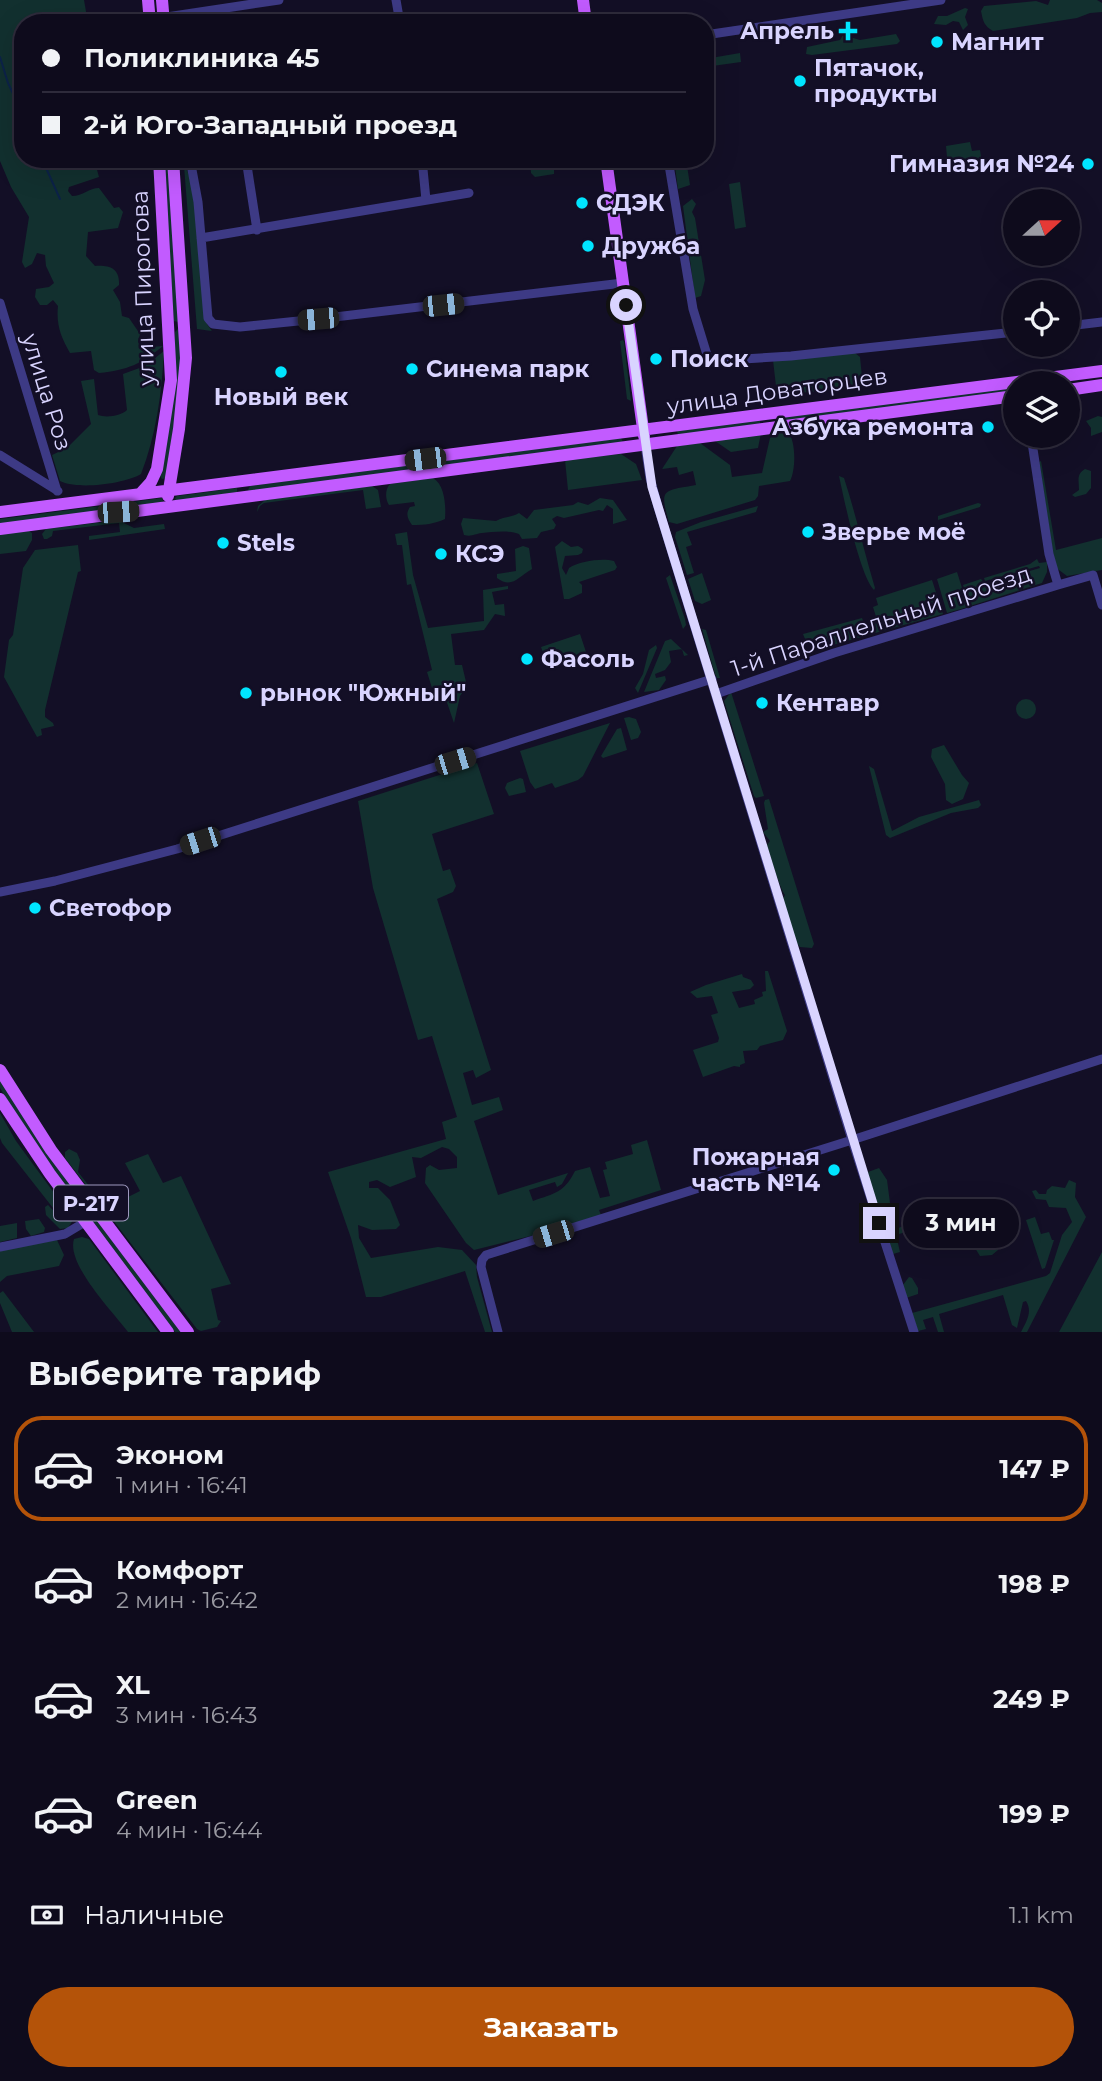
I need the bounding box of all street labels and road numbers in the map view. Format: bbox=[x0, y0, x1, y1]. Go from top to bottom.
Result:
street label: улица Пирогова bbox=[126, 190, 160, 387]
street label: улица Роз bbox=[16, 329, 78, 454]
street label: улица Доваторцев bbox=[664, 362, 889, 420]
street label: 1-й Параллельный проезд bbox=[727, 559, 1035, 683]
road number: Р-217 bbox=[54, 1186, 128, 1220]

